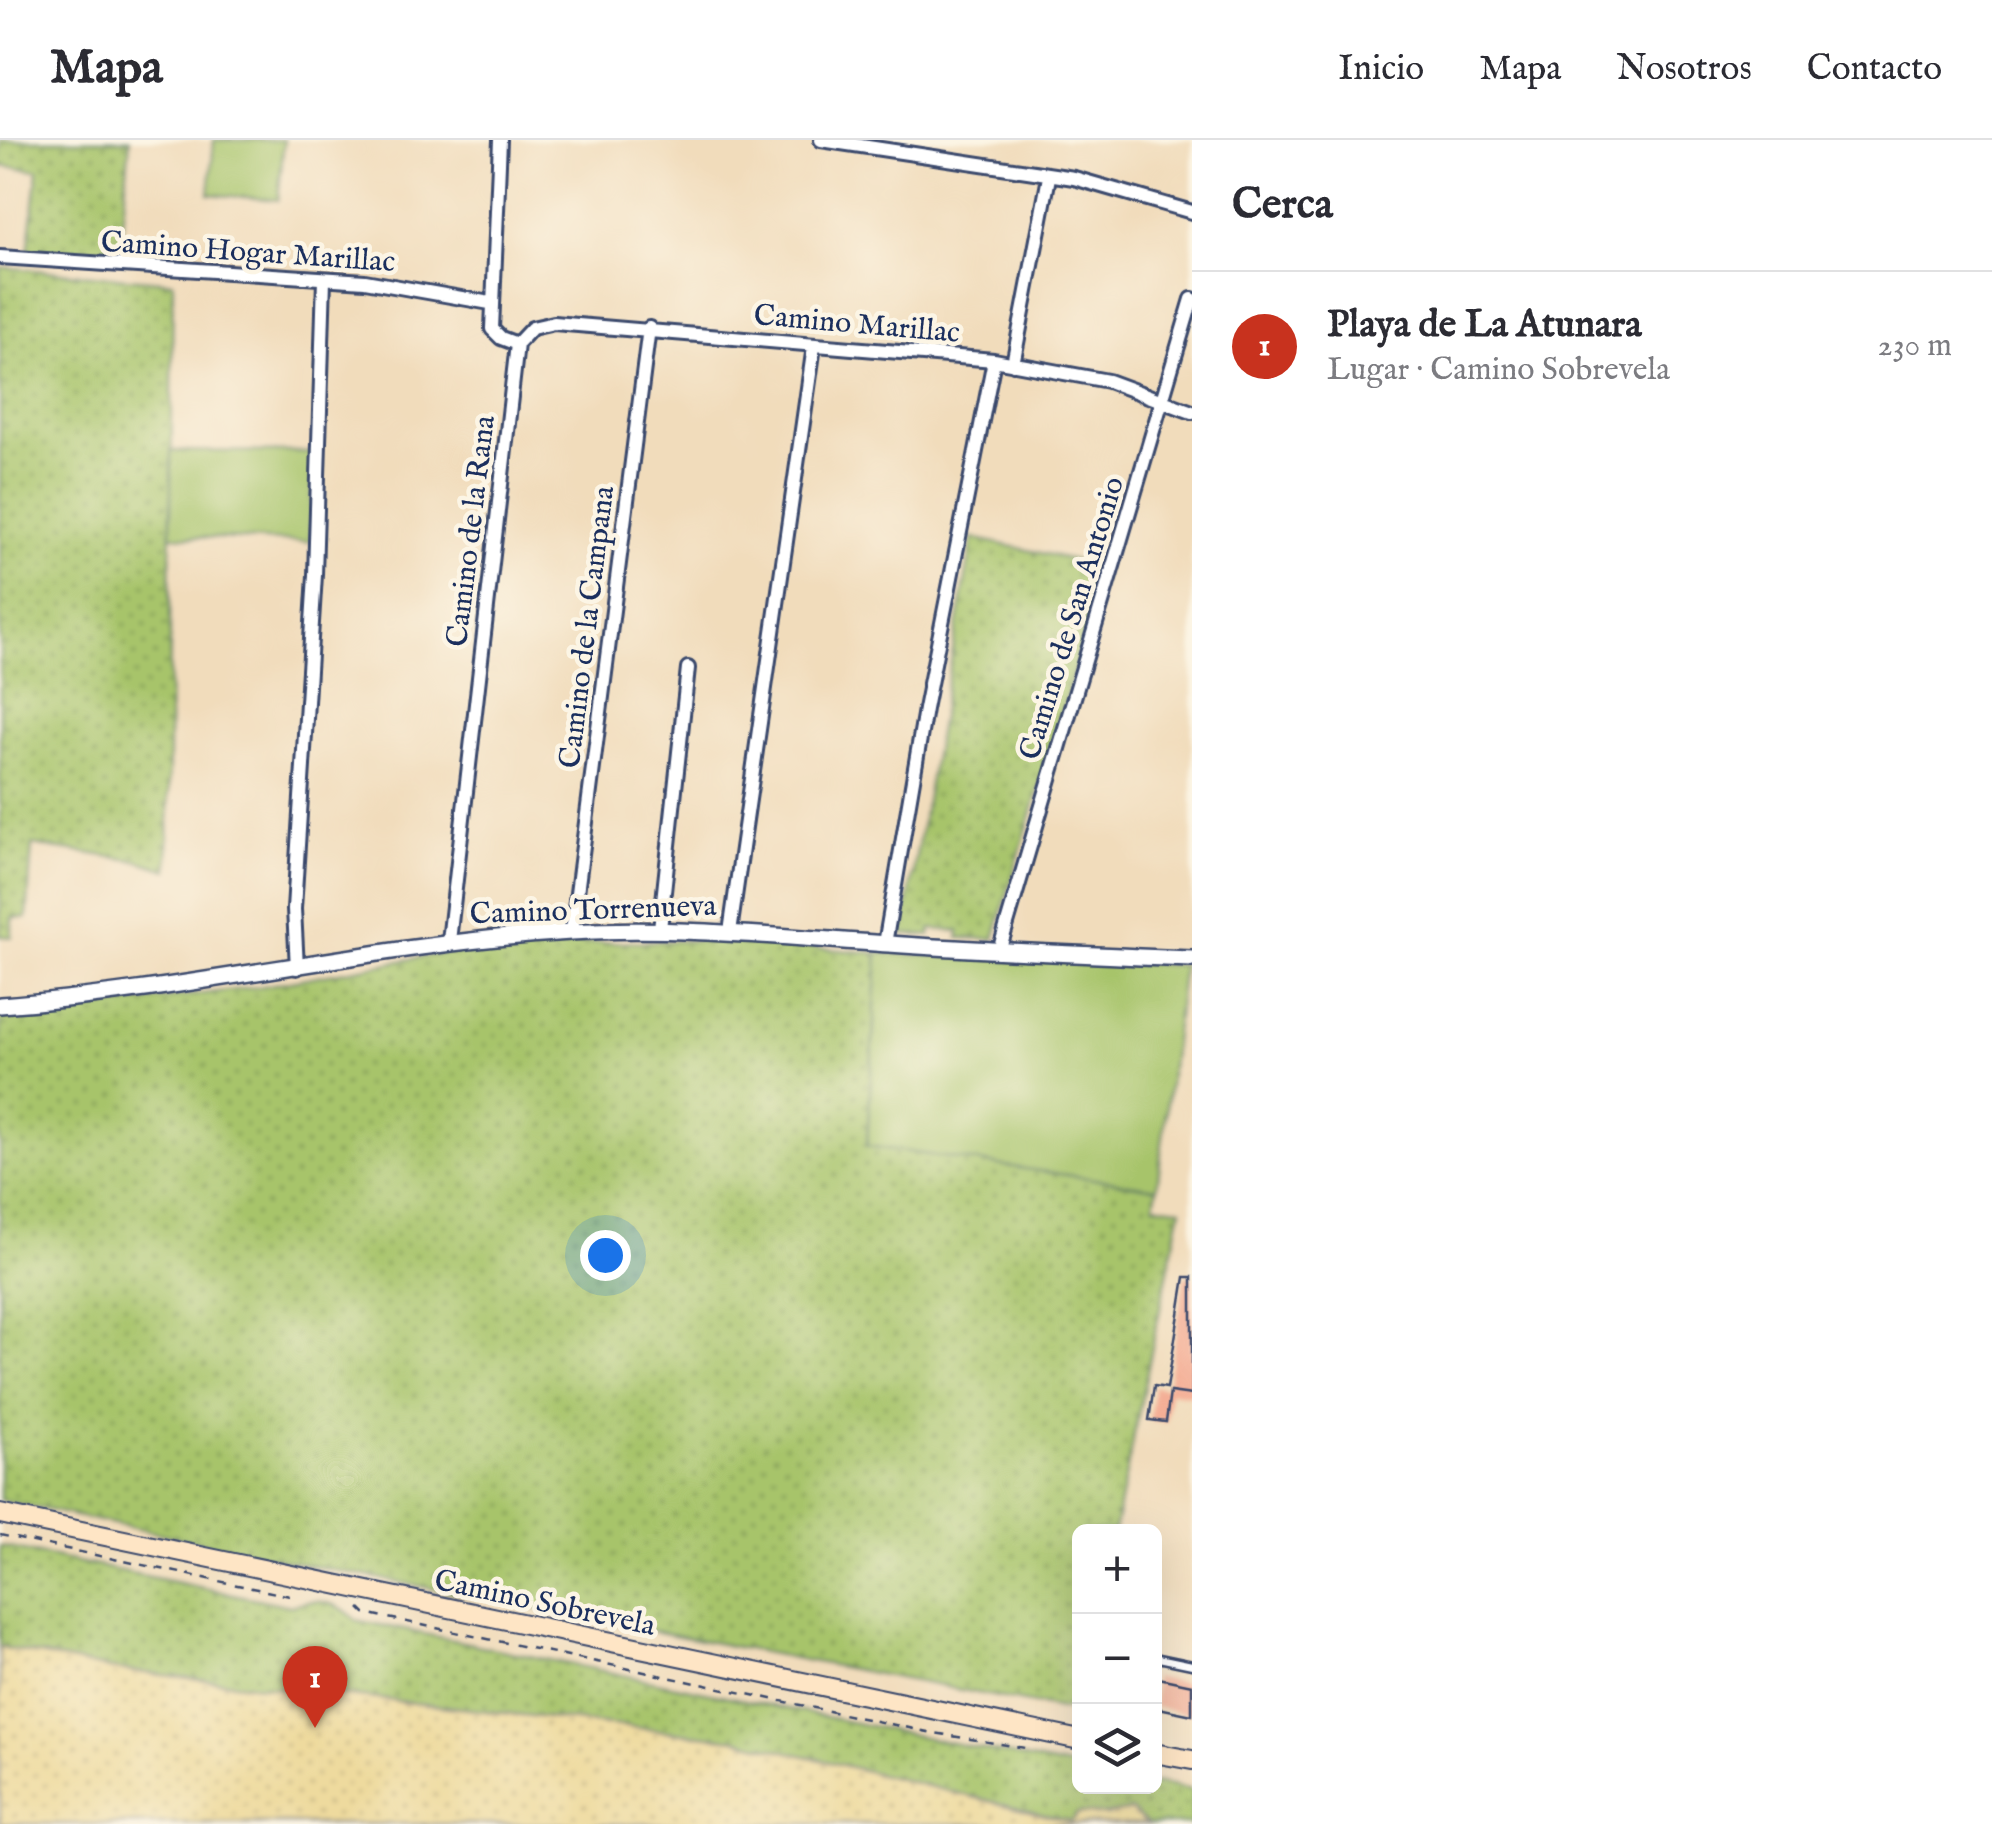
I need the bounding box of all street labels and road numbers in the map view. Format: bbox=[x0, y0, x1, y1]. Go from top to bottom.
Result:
street label: Camino Hogar Marillac bbox=[99, 224, 396, 282]
street label: Camino Marillac bbox=[752, 297, 961, 353]
street label: Camino de la Rana bbox=[439, 413, 505, 649]
street label: Camino de San Antonio bbox=[1012, 472, 1134, 765]
street label: Camino de la Campana bbox=[552, 484, 624, 771]
street label: Camino Torrenueva bbox=[469, 888, 717, 934]
street label: Camino Sobrevela bbox=[431, 1562, 658, 1646]

